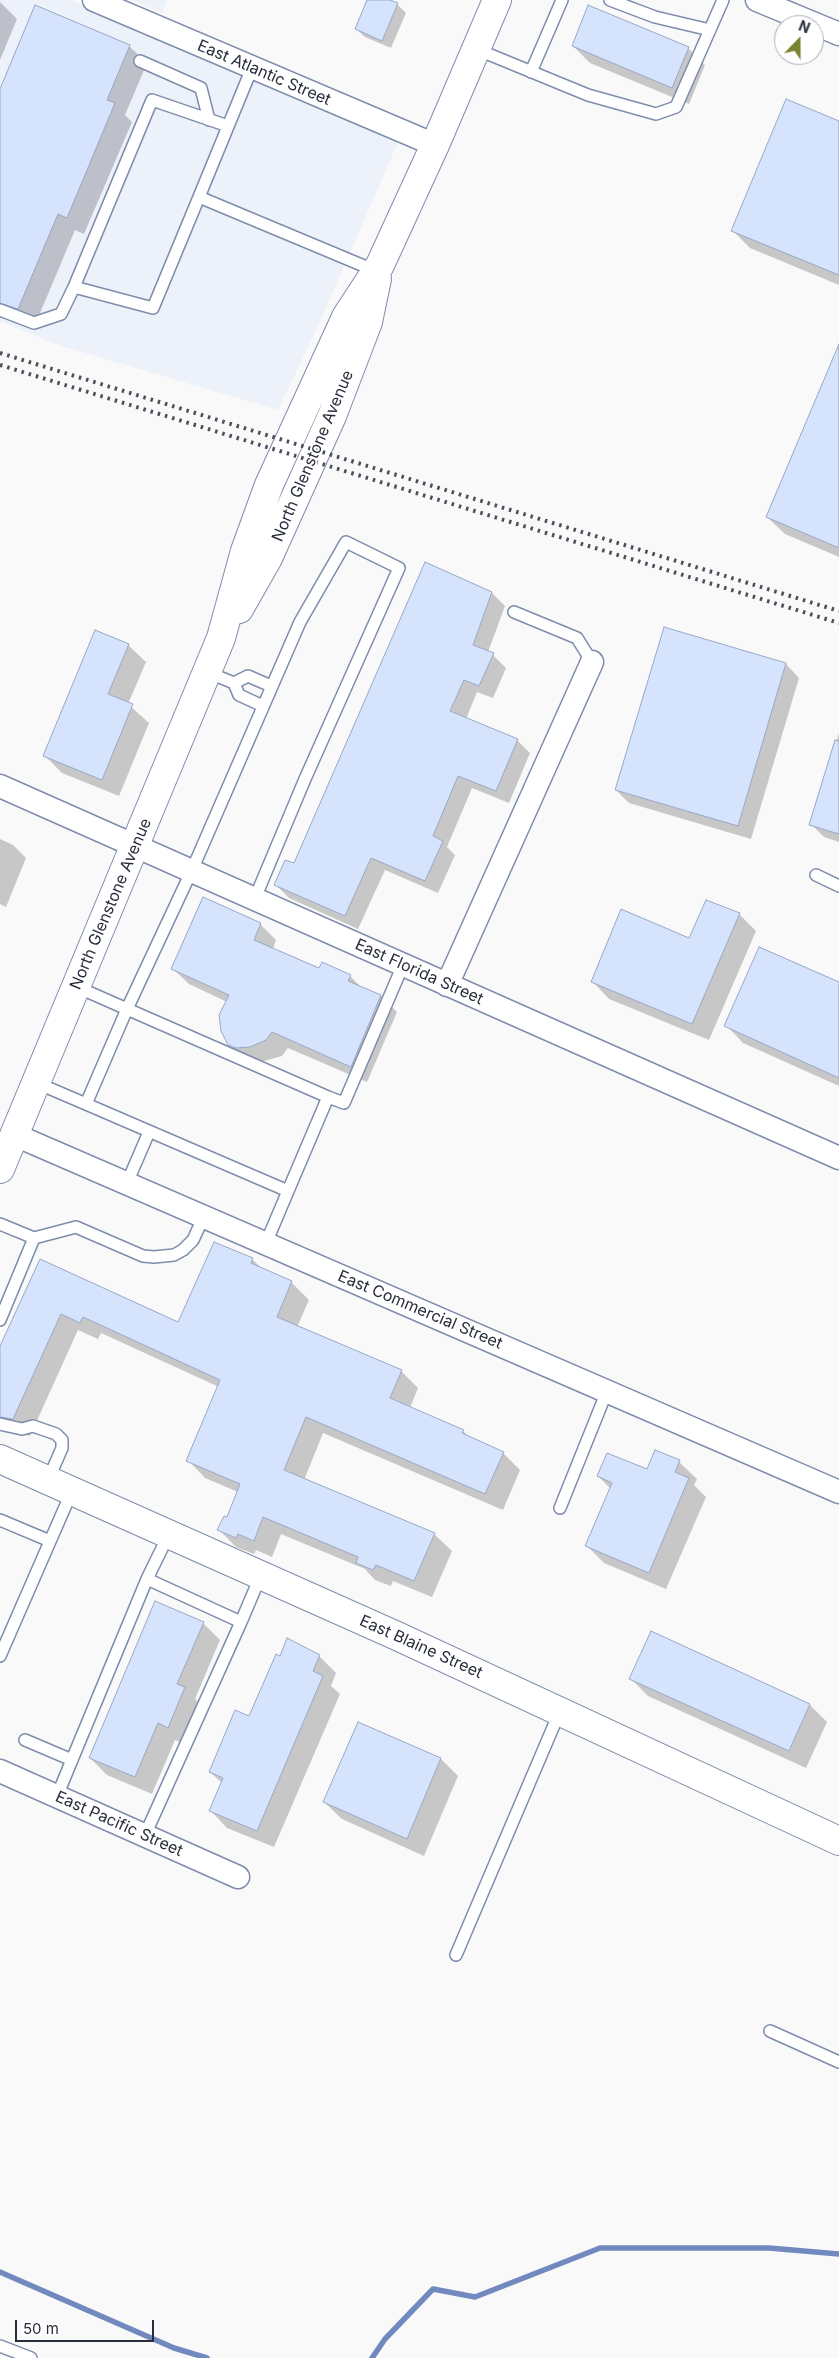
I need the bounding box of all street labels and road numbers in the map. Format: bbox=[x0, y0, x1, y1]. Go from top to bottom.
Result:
street label: East Atlantic Street bbox=[194, 36, 334, 110]
street label: North Glenstone Avenue bbox=[268, 367, 358, 545]
street label: North Glenstone Avenue bbox=[66, 815, 156, 993]
street label: East Florida Street bbox=[352, 935, 486, 1009]
street label: East Commercial Street bbox=[335, 1267, 505, 1353]
street label: East Blaine Street bbox=[357, 1611, 485, 1683]
street label: East Pacific Street bbox=[52, 1787, 186, 1861]

